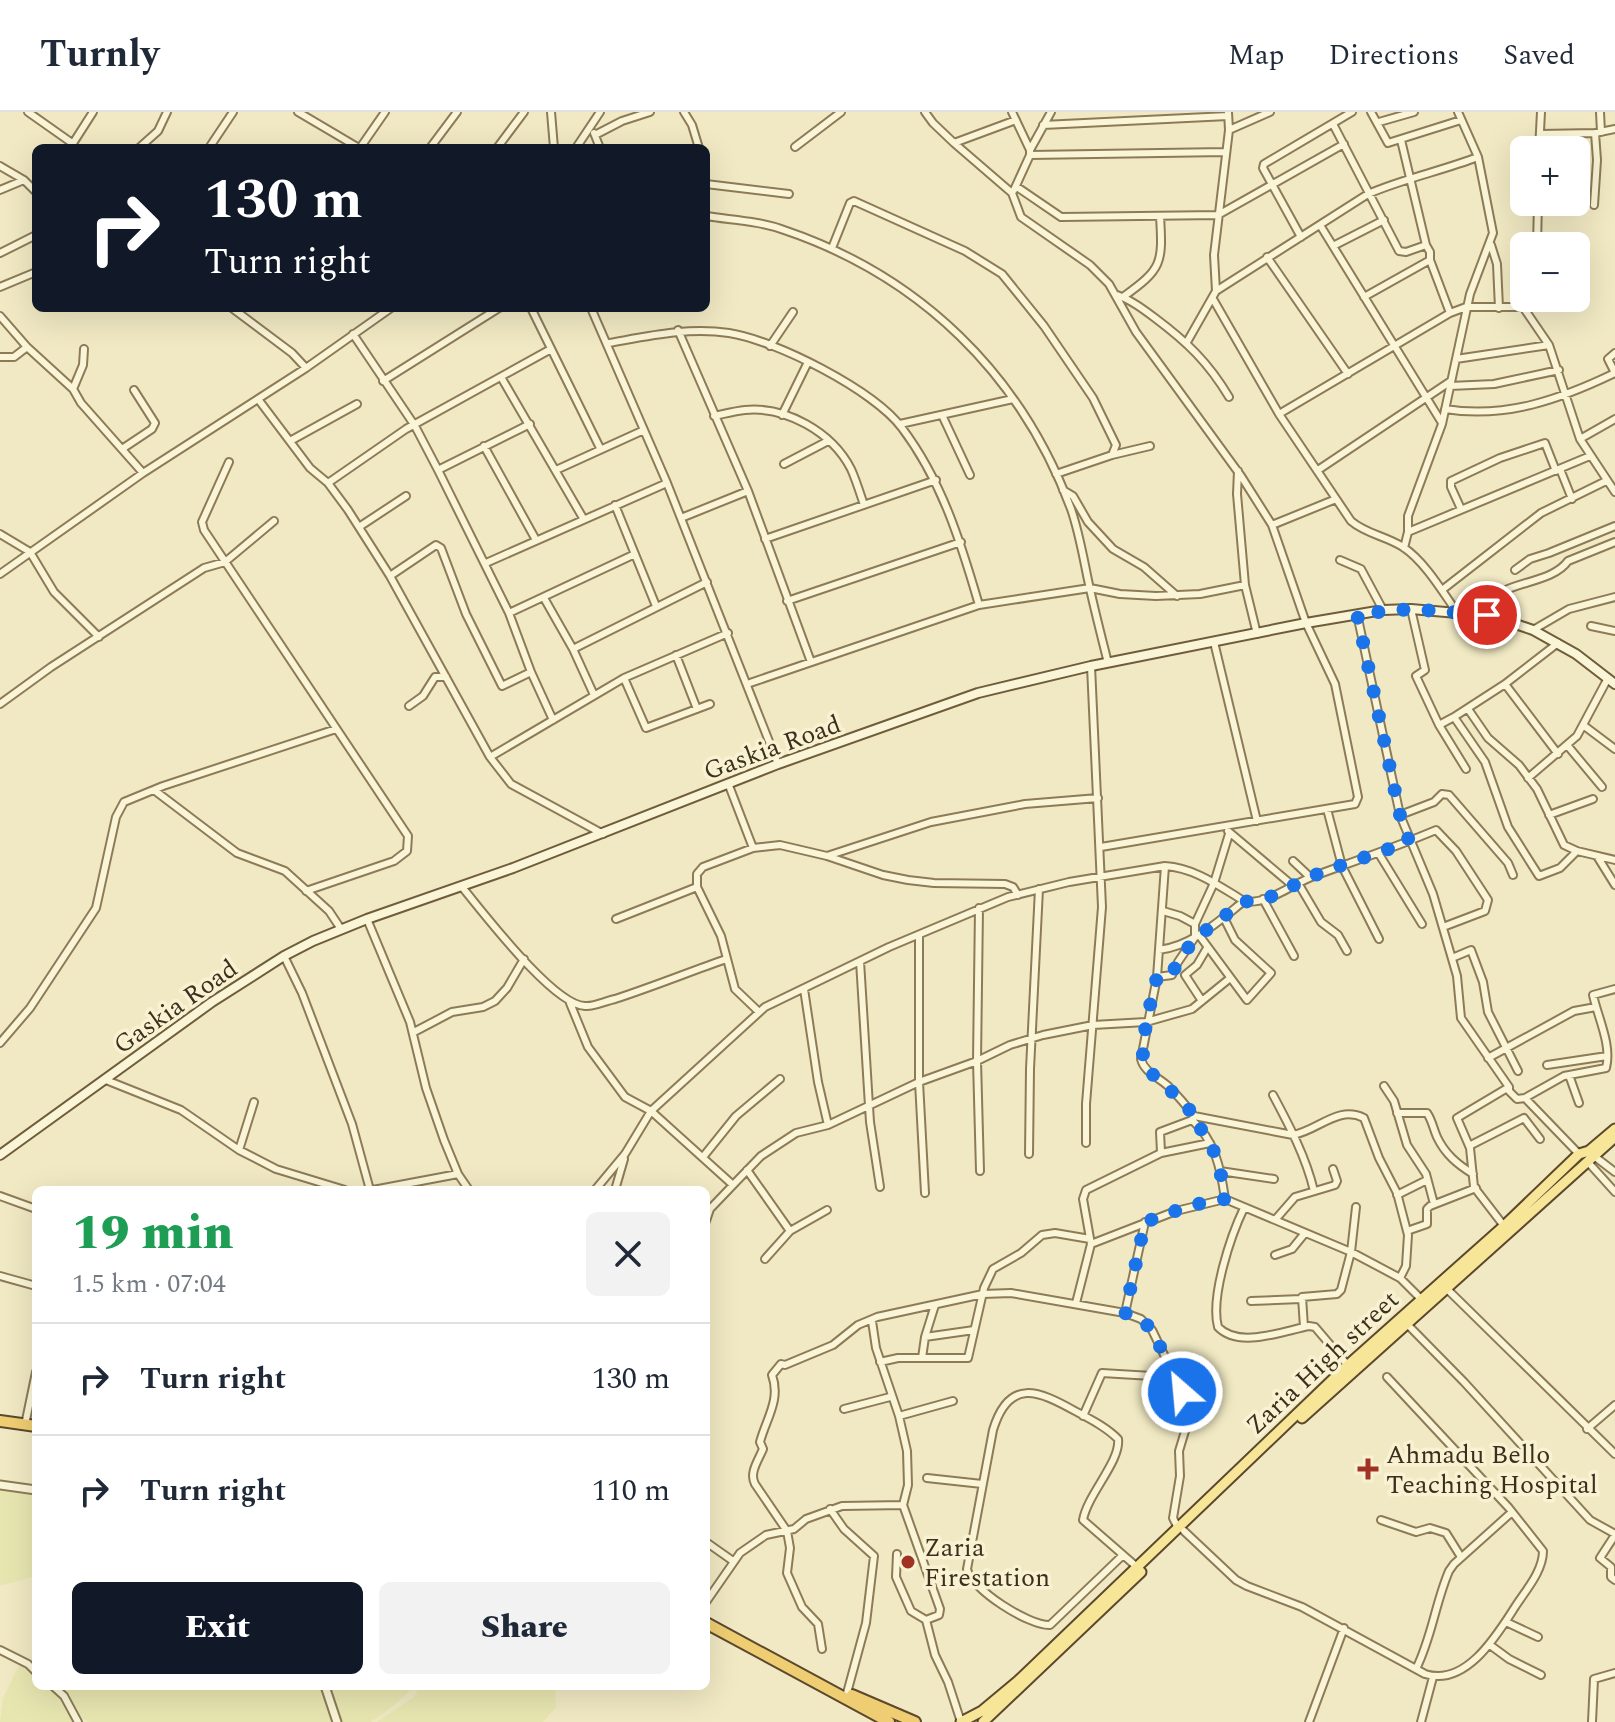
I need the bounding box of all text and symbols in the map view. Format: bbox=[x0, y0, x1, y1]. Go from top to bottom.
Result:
text: Turnly bbox=[40, 26, 159, 84]
text: Map bbox=[1228, 34, 1285, 77]
text: Directions bbox=[1329, 34, 1459, 77]
text: Saved bbox=[1503, 34, 1575, 77]
map controls bbox=[1510, 136, 1590, 312]
button: + bbox=[1510, 136, 1590, 216]
text: 130 m bbox=[204, 158, 363, 243]
icon: right bbox=[72, 176, 176, 280]
button: − bbox=[1510, 232, 1590, 312]
text: Turn right bbox=[204, 235, 371, 290]
pin bbox=[1453, 581, 1521, 649]
icon: arrive bbox=[1465, 593, 1509, 637]
street label: Gaskia Road bbox=[698, 705, 847, 791]
street label: Gaskia Road bbox=[105, 949, 246, 1064]
text: 19 min bbox=[72, 1197, 234, 1270]
button: close bbox=[586, 1212, 670, 1296]
text: 1.5 km · 07:04 bbox=[72, 1264, 226, 1304]
street label: Zaria High street bbox=[1237, 1281, 1408, 1445]
position arrow bbox=[1140, 1350, 1224, 1434]
text: Turn right bbox=[140, 1356, 286, 1402]
text: 130 m bbox=[592, 1356, 670, 1402]
icon: right bbox=[72, 1357, 116, 1401]
place label: Ahmadu Bello Teaching Hospital bbox=[1386, 1435, 1598, 1505]
marker: Ahmadu Bello Teaching Hospital bbox=[1357, 1458, 1379, 1480]
text: Turn right bbox=[140, 1468, 286, 1514]
text: 110 m bbox=[592, 1468, 670, 1514]
icon: right bbox=[72, 1469, 116, 1513]
place label: Zaria Firestation bbox=[924, 1528, 1050, 1598]
marker: Zaria Firestation bbox=[899, 1553, 917, 1571]
button: Exit bbox=[72, 1582, 363, 1674]
button: Share bbox=[379, 1582, 670, 1674]

